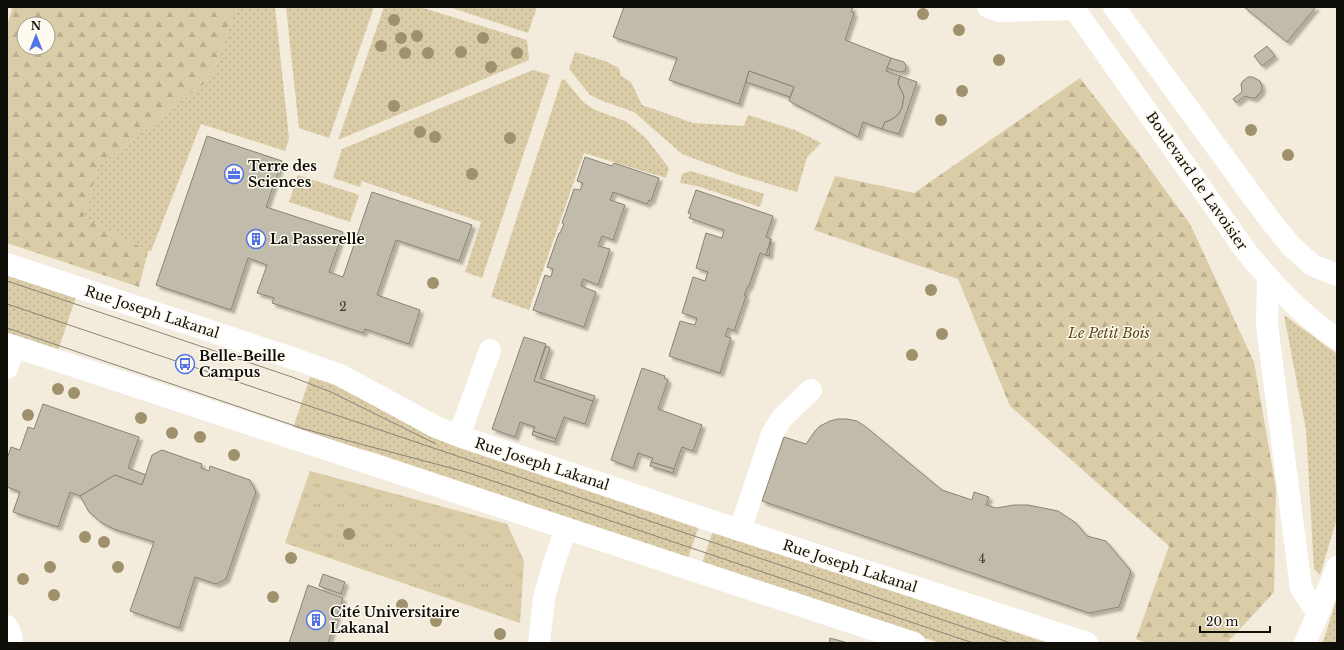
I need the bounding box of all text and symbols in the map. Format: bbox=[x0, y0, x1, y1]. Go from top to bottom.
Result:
north arrow bbox=[16, 16, 56, 56]
text: N bbox=[31, 19, 42, 33]
street label: Boulevard de Lavoisier bbox=[1142, 108, 1252, 254]
place label: Terre des Sciences bbox=[248, 157, 317, 191]
office icon: Terre des Sciences bbox=[223, 163, 245, 185]
building icon: La Passerelle bbox=[245, 228, 267, 250]
place label: La Passerelle bbox=[270, 230, 365, 248]
street label: Rue Joseph Lakanal bbox=[82, 282, 222, 342]
house number: 2 bbox=[339, 299, 347, 314]
park label: Le Petit Bois bbox=[1067, 324, 1150, 342]
place label: Belle-Beille Campus bbox=[199, 347, 285, 381]
bus stop icon: Belle-Beille Campus bbox=[174, 353, 196, 375]
street label: Rue Joseph Lakanal bbox=[472, 434, 612, 494]
street label: Rue Joseph Lakanal bbox=[780, 536, 920, 596]
house number: 4 bbox=[978, 551, 986, 566]
place label: Cité Universitaire Lakanal bbox=[330, 603, 460, 637]
scale bar bbox=[1200, 608, 1270, 634]
building icon: Cité Universitaire Lakanal bbox=[305, 609, 327, 631]
text: 20 m bbox=[1206, 614, 1238, 629]

